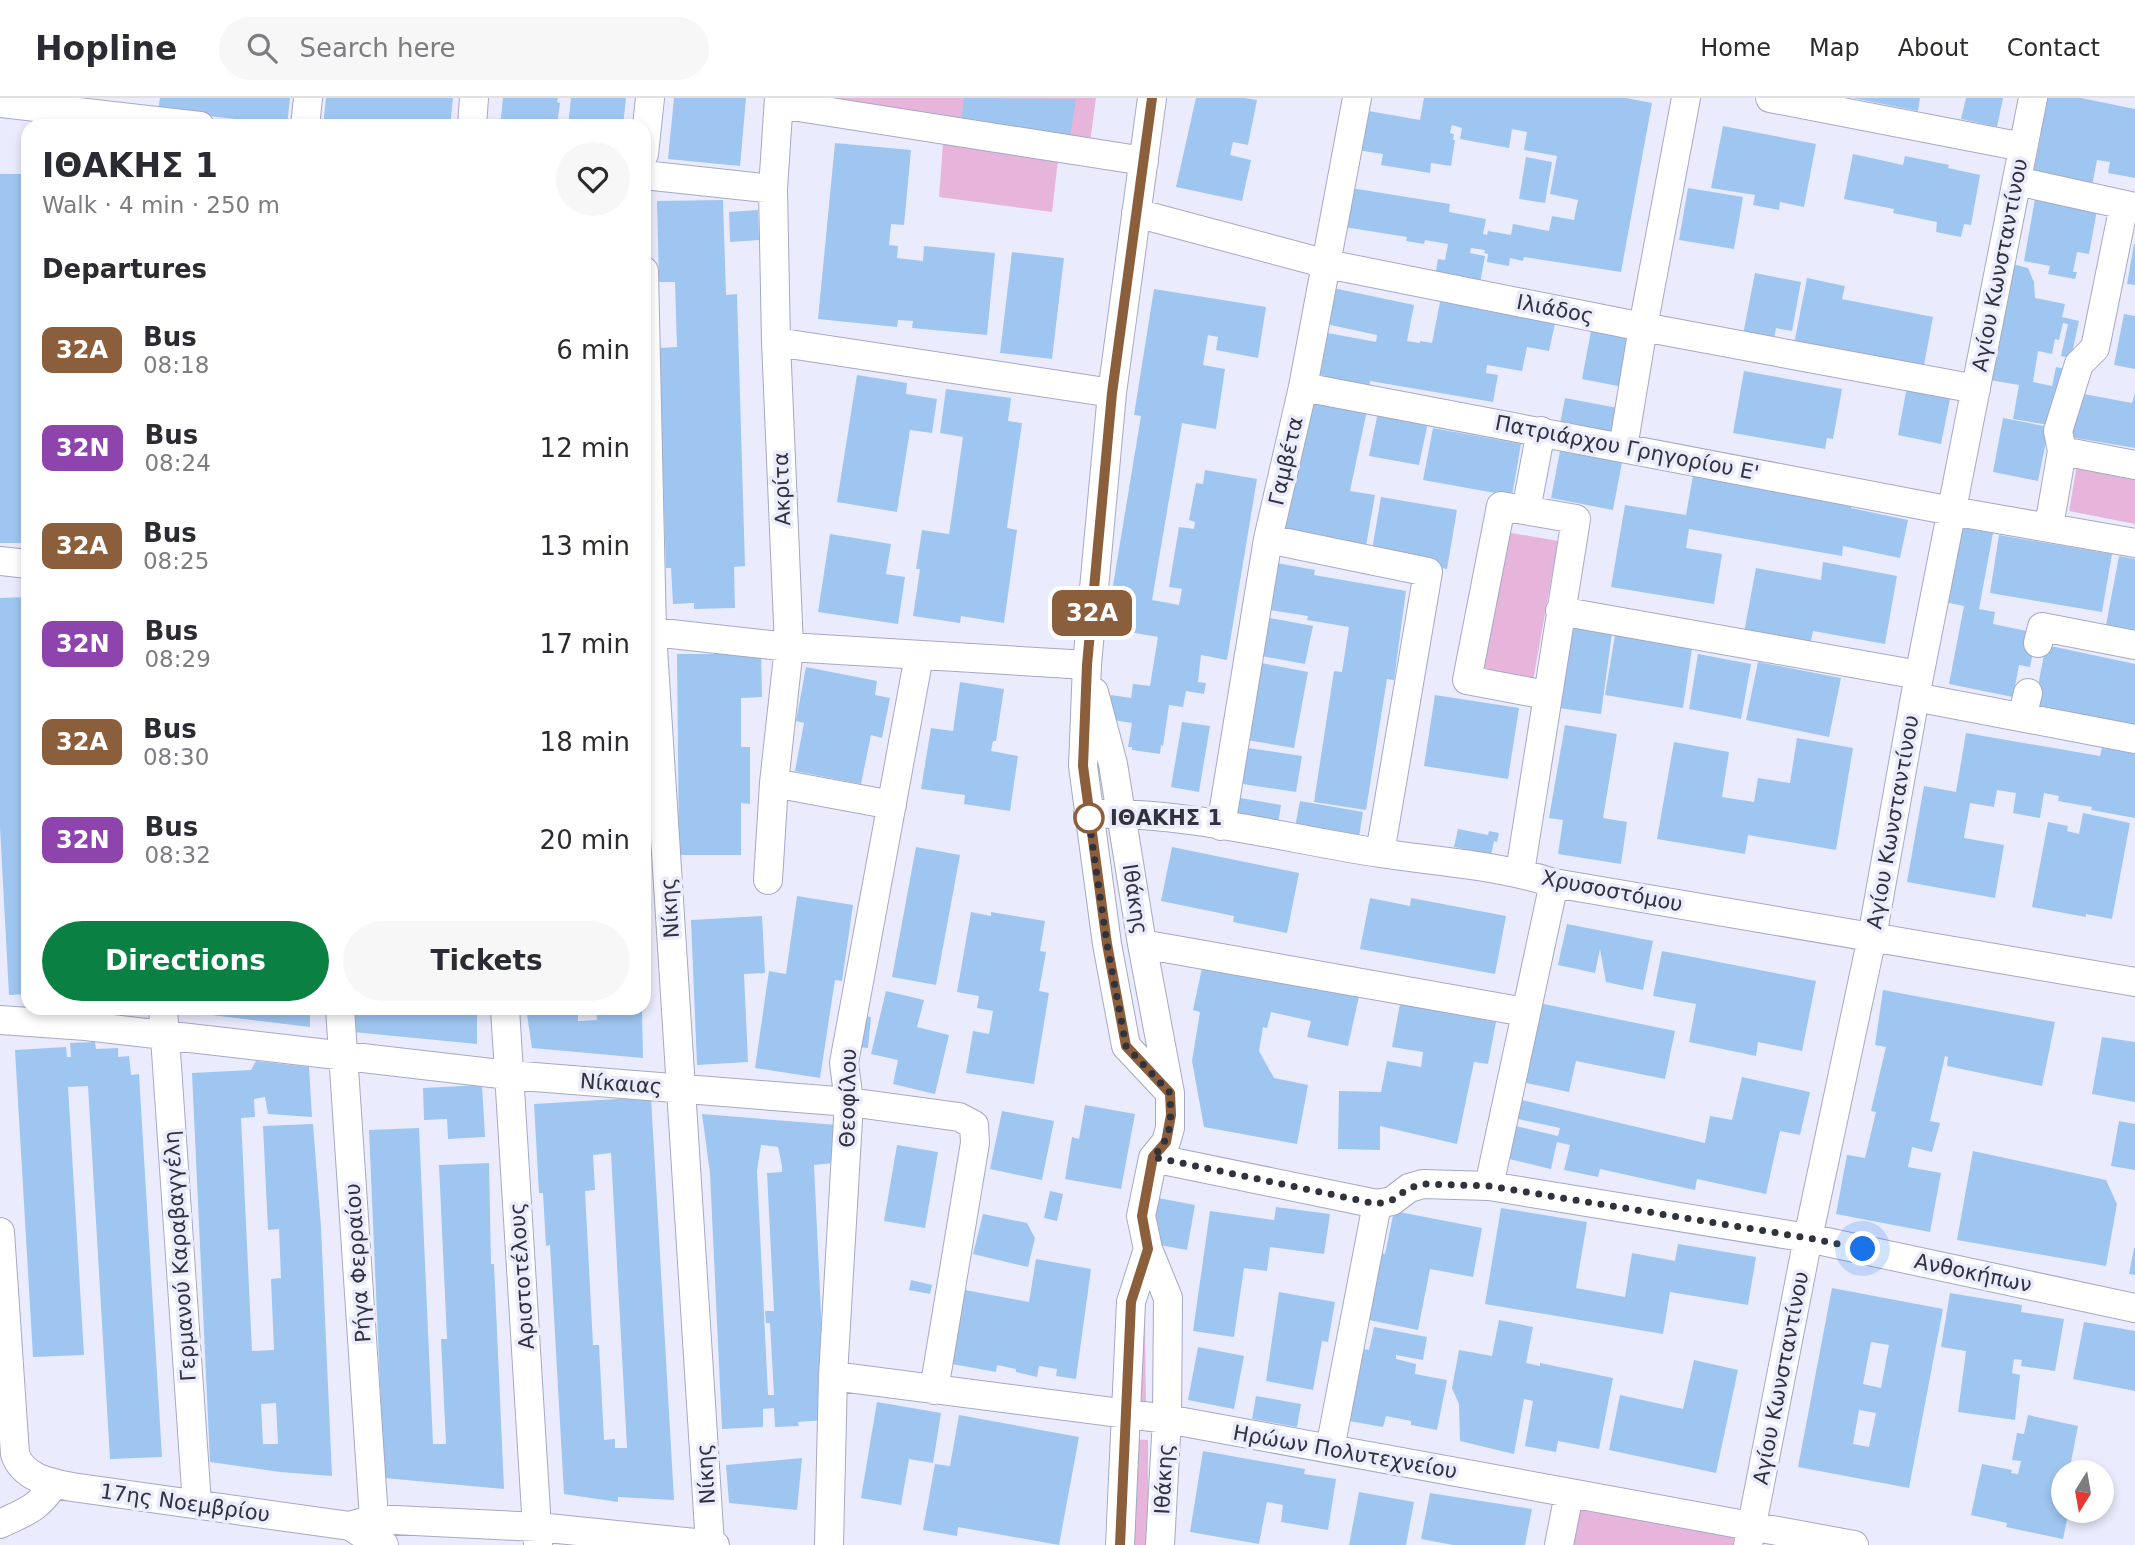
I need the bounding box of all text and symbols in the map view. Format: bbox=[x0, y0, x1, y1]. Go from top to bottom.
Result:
search box bbox=[219, 17, 709, 80]
text: Hopline bbox=[35, 29, 177, 68]
icon: search bbox=[243, 29, 281, 67]
text: Search here bbox=[299, 33, 456, 63]
text: Home bbox=[1700, 34, 1771, 62]
text: Map bbox=[1809, 34, 1860, 62]
text: About bbox=[1898, 34, 1969, 62]
text: Contact bbox=[2007, 34, 2100, 62]
button: heart bbox=[556, 142, 630, 216]
text: ΙΘΑΚΗΣ 1 bbox=[42, 146, 218, 185]
street label: Αγίου Κωνσταντίνου bbox=[1968, 156, 2032, 374]
text: Walk · 4 min · 250 m bbox=[42, 192, 280, 218]
text: Departures bbox=[42, 254, 207, 284]
street label: Ιλιάδος bbox=[1515, 290, 1595, 328]
text: Bus bbox=[143, 322, 197, 352]
text: 6 min bbox=[556, 335, 630, 365]
text: 32Α bbox=[56, 336, 108, 364]
text: 08:18 bbox=[143, 352, 209, 378]
street label: Πατριάρχου Γρηγορίου Ε' bbox=[1493, 411, 1761, 485]
street label: Γαμβέτα bbox=[1264, 414, 1308, 508]
text: Bus bbox=[144, 420, 198, 450]
text: 12 min bbox=[540, 433, 630, 463]
text: 32Ν bbox=[56, 434, 109, 462]
text: 08:24 bbox=[144, 450, 211, 476]
street label: Ακρίτα bbox=[769, 452, 795, 526]
text: Bus bbox=[143, 518, 197, 548]
text: 13 min bbox=[540, 531, 630, 561]
text: 32Α bbox=[56, 532, 108, 560]
text: 08:25 bbox=[143, 548, 209, 574]
line badge: 32Α bbox=[1052, 590, 1132, 636]
text: 32Α bbox=[1066, 599, 1118, 627]
text: Bus bbox=[144, 616, 198, 646]
text: 17 min bbox=[540, 629, 630, 659]
text: 32Ν bbox=[56, 630, 109, 658]
text: 08:29 bbox=[144, 646, 211, 672]
street label: Αγίου Κωνσταντίνου bbox=[1862, 713, 1924, 931]
text: Bus bbox=[143, 714, 197, 744]
text: 18 min bbox=[540, 727, 630, 757]
text: 32Α bbox=[56, 728, 108, 756]
text: 08:30 bbox=[143, 744, 209, 770]
marker: ΙΘΑΚΗΣ 1 bbox=[1074, 803, 1104, 833]
place label: ΙΘΑΚΗΣ 1 bbox=[1110, 806, 1222, 830]
text: Bus bbox=[144, 812, 198, 842]
text: 20 min bbox=[540, 825, 630, 855]
text: 32Ν bbox=[56, 826, 109, 854]
text: 08:32 bbox=[144, 842, 211, 868]
street label: Ιθάκης bbox=[1118, 862, 1152, 936]
street label: Χρυσοστόμου bbox=[1539, 866, 1685, 916]
street label: Νίκης bbox=[656, 877, 684, 939]
button: Directions bbox=[42, 921, 329, 1001]
button: Tickets bbox=[343, 921, 630, 1001]
street label: Θεοφίλου bbox=[835, 1048, 861, 1148]
street label: Νίκαιας bbox=[579, 1069, 663, 1099]
street label: Γερμανού Καραβαγγέλη bbox=[159, 1130, 201, 1382]
street label: Ρήγα Φερραίου bbox=[340, 1183, 376, 1343]
street label: Αριστοτέλους bbox=[505, 1202, 539, 1350]
your location bbox=[1845, 1231, 1880, 1266]
street label: Ανθοκήπων bbox=[1912, 1249, 2034, 1297]
street label: Αγίου Κωνσταντίνου bbox=[1749, 1269, 1813, 1487]
street label: Ηρώων Πολυτεχνείου bbox=[1231, 1420, 1459, 1484]
street label: Νίκης bbox=[692, 1443, 720, 1505]
street label: Ιθάκης bbox=[1150, 1443, 1178, 1515]
north arrow bbox=[2051, 1460, 2114, 1522]
map controls bbox=[2051, 1460, 2114, 1523]
street label: 17ης Νοεμβρίου bbox=[99, 1479, 271, 1527]

